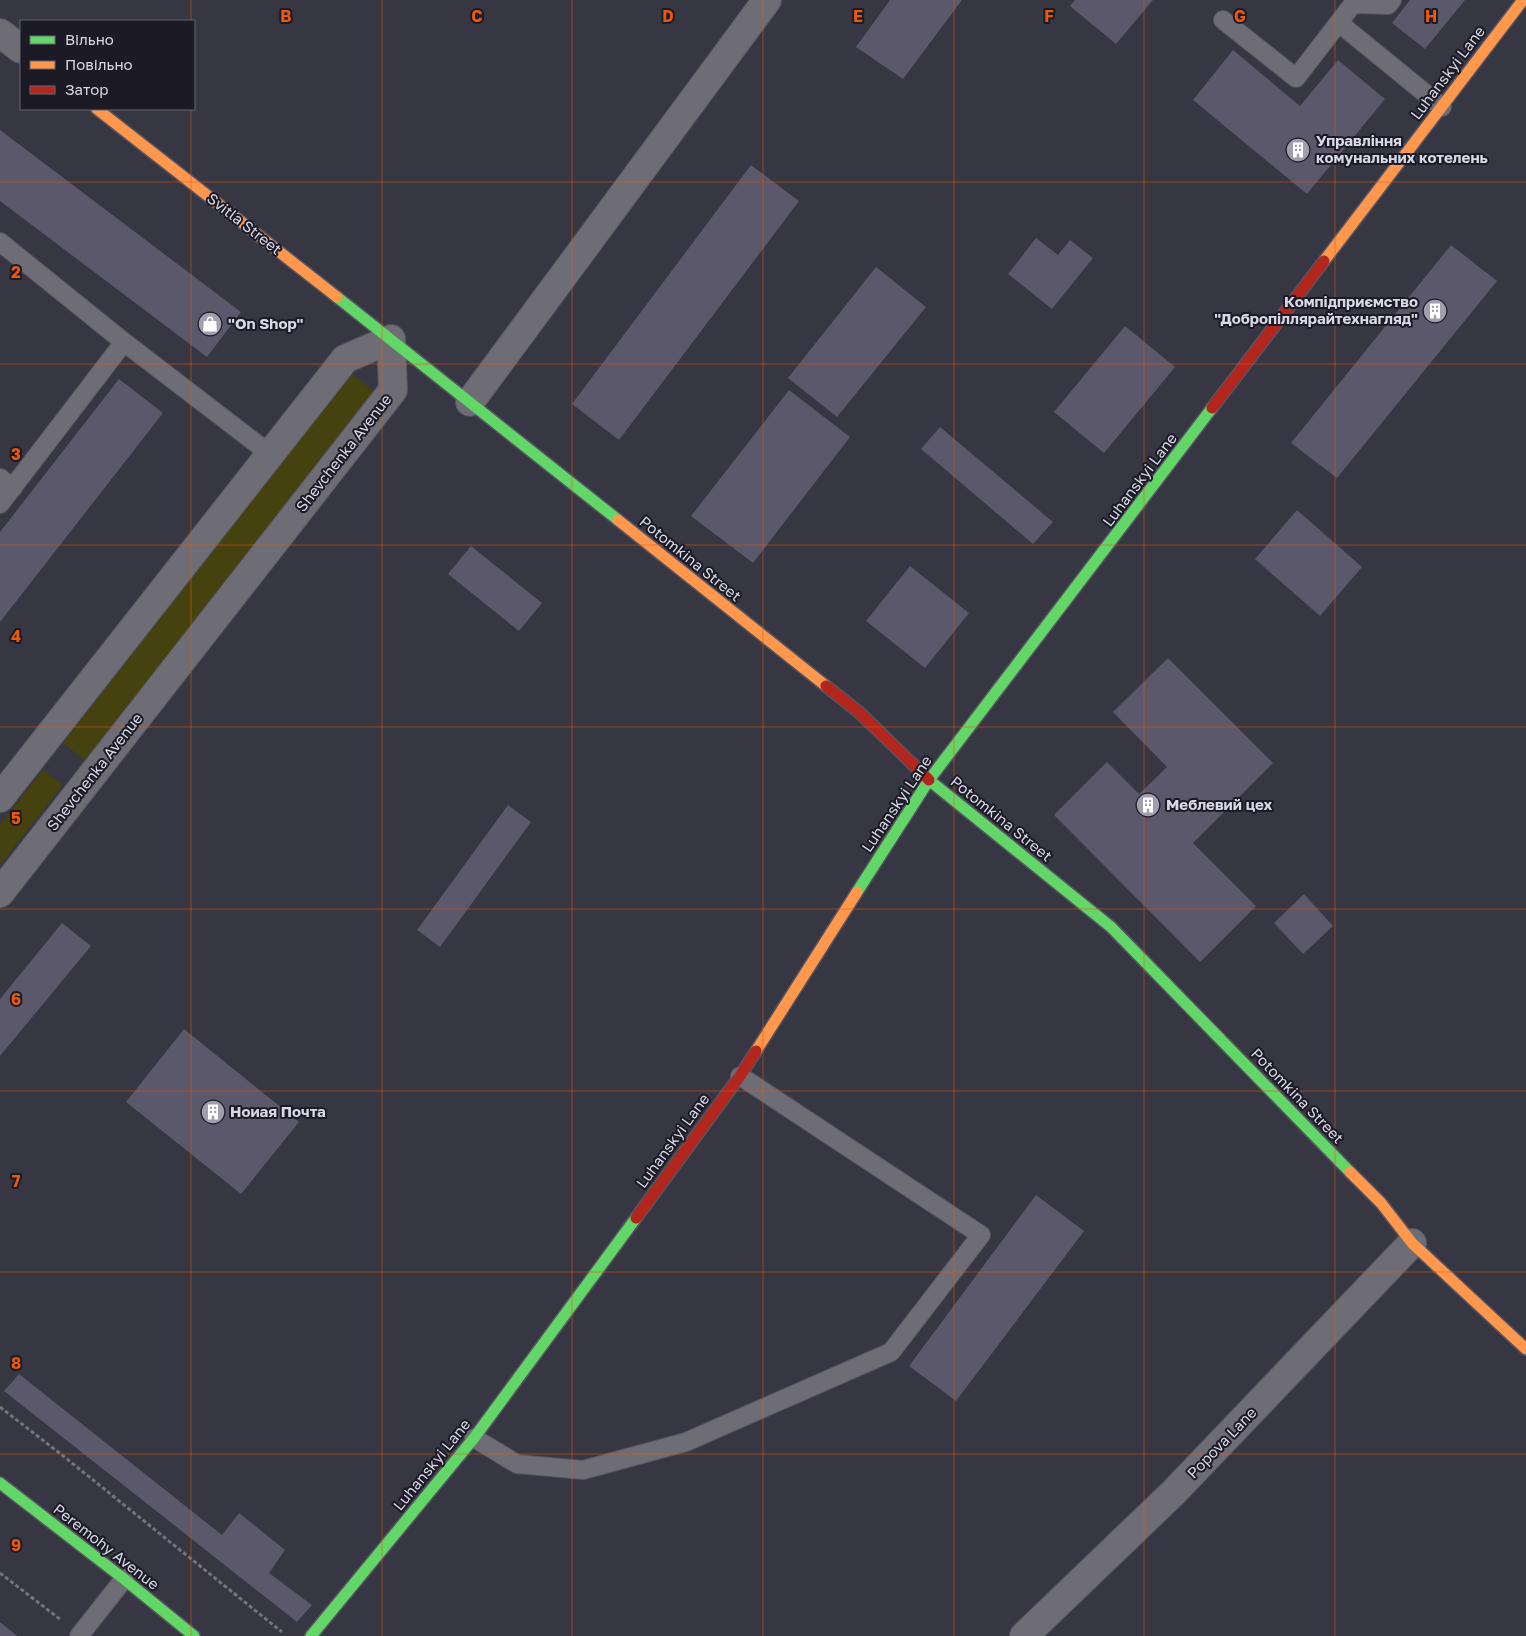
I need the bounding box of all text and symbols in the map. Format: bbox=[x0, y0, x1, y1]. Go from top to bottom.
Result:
text: B bbox=[280, 6, 292, 26]
text: C bbox=[471, 6, 483, 26]
text: D bbox=[662, 6, 674, 26]
text: E bbox=[853, 6, 863, 26]
text: F bbox=[1044, 6, 1054, 26]
text: G bbox=[1234, 6, 1246, 26]
text: H bbox=[1425, 6, 1437, 26]
legend bbox=[20, 20, 195, 110]
street label: Luhanskyi Lane bbox=[1406, 22, 1488, 123]
text: Вільно bbox=[65, 30, 114, 48]
text: Повільно bbox=[65, 55, 133, 73]
text: Затор bbox=[65, 80, 108, 98]
place label: Управління комунальних котелень bbox=[1316, 131, 1488, 166]
building icon: Управління комунальних котелень bbox=[1285, 137, 1311, 163]
street label: Svitla Street bbox=[204, 189, 285, 258]
text: 2 bbox=[11, 262, 21, 282]
place label: Компідприємство "Добропіллярайтехнагляд" bbox=[1214, 292, 1418, 327]
building icon: Компідприємство "Добропіллярайтехнагляд" bbox=[1422, 298, 1448, 324]
shop icon: "On Shop" bbox=[197, 311, 223, 337]
place label: "On Shop" bbox=[228, 314, 303, 332]
street label: Shevchenka Avenue bbox=[292, 390, 395, 515]
street label: Luhanskyi Lane bbox=[1098, 429, 1180, 530]
text: 3 bbox=[11, 444, 21, 464]
street label: Potomkina Street bbox=[636, 512, 745, 605]
text: 4 bbox=[11, 626, 21, 646]
street label: Shevchenka Avenue bbox=[43, 709, 146, 834]
street label: Luhanskyi Lane bbox=[857, 752, 935, 855]
street label: Potomkina Street bbox=[947, 772, 1056, 865]
building icon: Меблевий цех bbox=[1135, 792, 1161, 818]
place label: Меблевий цех bbox=[1166, 795, 1273, 813]
text: 5 bbox=[11, 808, 21, 828]
text: 6 bbox=[11, 989, 21, 1009]
street label: Potomkina Street bbox=[1248, 1044, 1348, 1147]
street label: Luhanskyi Lane bbox=[632, 1090, 713, 1191]
building icon: Ноиая Почта bbox=[200, 1099, 226, 1125]
place label: Ноиая Почта bbox=[230, 1102, 326, 1120]
text: 7 bbox=[12, 1171, 21, 1191]
text: 8 bbox=[11, 1353, 21, 1373]
street label: Popova Lane bbox=[1183, 1403, 1260, 1482]
street label: Luhanskyi Lane bbox=[389, 1415, 474, 1514]
street label: Peremohy Avenue bbox=[50, 1499, 163, 1593]
text: 9 bbox=[11, 1535, 21, 1555]

